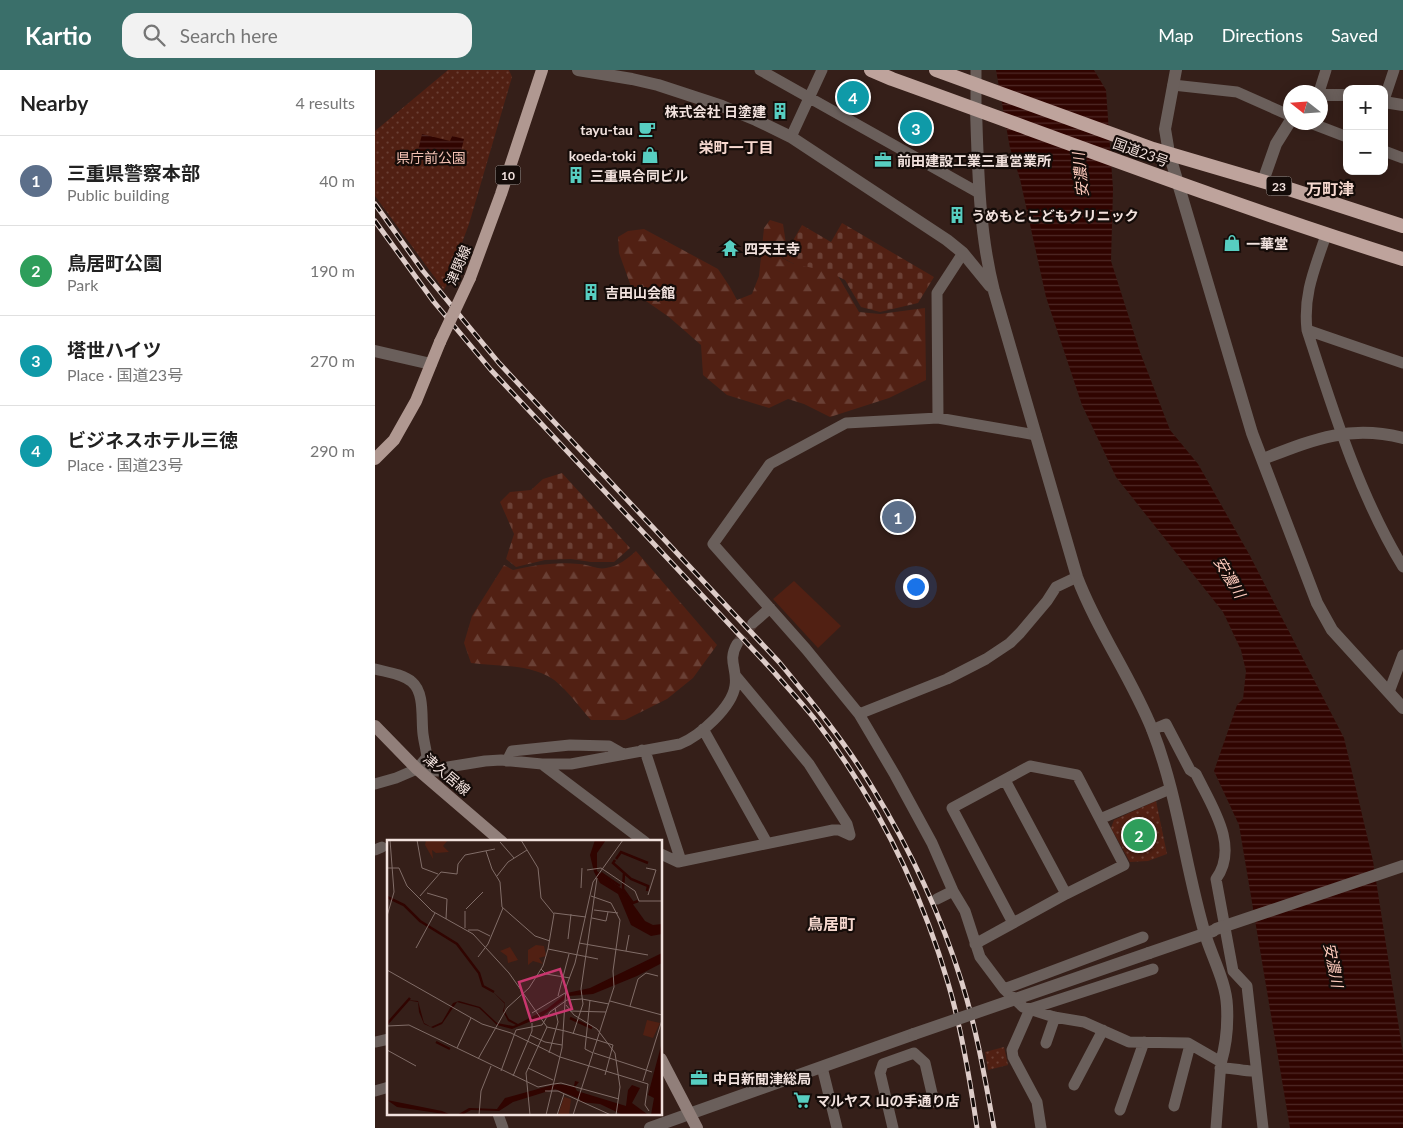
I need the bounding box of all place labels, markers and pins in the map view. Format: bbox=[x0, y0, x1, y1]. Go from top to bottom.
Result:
pin: 4 bbox=[837, 78, 869, 116]
building icon: 株式会社 日塗建 bbox=[770, 101, 790, 121]
place label: 株式会社 日塗建 bbox=[665, 103, 766, 120]
pin: 3 bbox=[900, 109, 932, 147]
cafe icon: tayu-tau bbox=[637, 119, 657, 139]
place label: tayu-tau bbox=[580, 121, 633, 138]
shop icon: koeda-toki bbox=[640, 145, 660, 165]
place label: koeda-toki bbox=[569, 147, 636, 164]
office icon: 前田建設工業三重営業所 bbox=[873, 150, 893, 170]
place label: 前田建設工業三重営業所 bbox=[897, 152, 1051, 169]
building icon: 三重県合同ビル bbox=[566, 165, 586, 185]
place label: 三重県合同ビル bbox=[590, 167, 688, 184]
building icon: うめもとこどもクリニック bbox=[947, 205, 967, 225]
place label: うめもとこどもクリニック bbox=[971, 207, 1139, 224]
shop icon: 一華堂 bbox=[1222, 233, 1242, 253]
place label: 一華堂 bbox=[1246, 235, 1288, 252]
temple icon: 四天王寺 bbox=[720, 238, 740, 258]
place label: 四天王寺 bbox=[744, 240, 800, 257]
building icon: 吉田山会館 bbox=[581, 282, 601, 302]
place label: 吉田山会館 bbox=[605, 284, 675, 301]
pin: 1 bbox=[882, 498, 914, 536]
pin: 2 bbox=[1123, 816, 1155, 854]
office icon: 中日新聞津総局 bbox=[689, 1068, 709, 1088]
place label: 中日新聞津総局 bbox=[713, 1070, 811, 1087]
supermarket icon: マルヤス 山の手通り店 bbox=[792, 1090, 812, 1110]
place label: マルヤス 山の手通り店 bbox=[816, 1092, 959, 1109]

